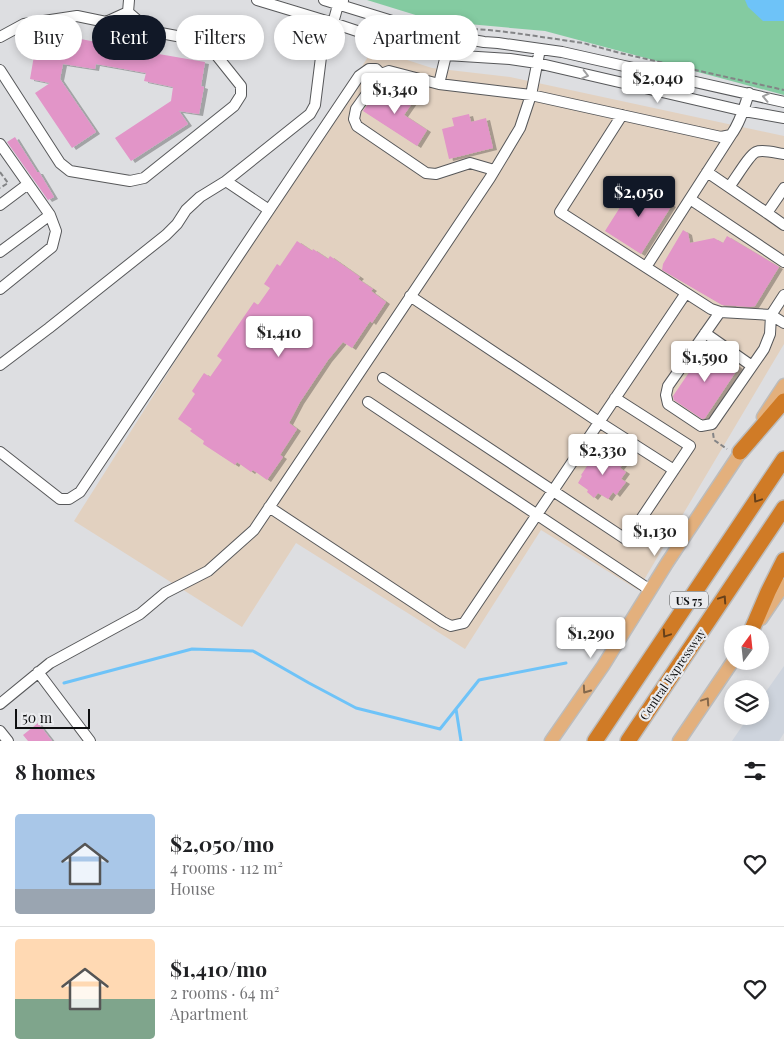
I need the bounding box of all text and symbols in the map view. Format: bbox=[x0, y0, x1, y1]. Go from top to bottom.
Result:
chip: Buy bbox=[15, 15, 82, 60]
chip: Rent bbox=[92, 15, 166, 60]
chip: Filters bbox=[176, 15, 264, 60]
chip: New bbox=[274, 15, 345, 60]
chip: Apartment bbox=[355, 15, 478, 60]
pin: $2,040 bbox=[617, 62, 699, 104]
text: $2,040 bbox=[633, 67, 683, 88]
one-way arrow bbox=[580, 69, 589, 80]
pin: $1,340 bbox=[354, 72, 436, 115]
text: $1,340 bbox=[372, 78, 418, 99]
one-way arrow bbox=[762, 92, 771, 103]
pin: $2,050 bbox=[598, 176, 680, 218]
text: $2,050 bbox=[614, 181, 664, 202]
pin: $1,410 bbox=[238, 316, 320, 358]
text: $1,410 bbox=[257, 321, 301, 342]
pin: $1,590 bbox=[664, 340, 746, 383]
text: $1,590 bbox=[682, 346, 728, 367]
pin: $2,330 bbox=[562, 434, 644, 476]
text: $2,330 bbox=[579, 439, 627, 460]
one-way arrow bbox=[754, 494, 763, 503]
pin: $1,130 bbox=[614, 514, 696, 557]
text: $1,130 bbox=[633, 520, 677, 541]
road number: US 75 bbox=[670, 592, 708, 608]
one-way arrow bbox=[717, 595, 726, 604]
pin: $1,290 bbox=[550, 616, 632, 659]
text: $1,290 bbox=[567, 622, 615, 643]
street label: Central Expressway bbox=[635, 625, 709, 723]
north arrow bbox=[724, 625, 769, 670]
map controls bbox=[724, 625, 769, 725]
one-way arrow bbox=[663, 629, 672, 638]
button: layers bbox=[724, 680, 769, 725]
one-way arrow bbox=[583, 684, 592, 694]
one-way arrow bbox=[700, 697, 709, 707]
scale bar bbox=[15, 706, 90, 729]
text: 50 m bbox=[22, 708, 52, 727]
text: 8 homes bbox=[15, 757, 95, 785]
icon: filters bbox=[741, 757, 769, 785]
text: $2,050/mo bbox=[170, 829, 274, 857]
icon: home bbox=[55, 834, 115, 894]
icon: heart bbox=[741, 850, 769, 878]
text: 4 rooms · 112 m² bbox=[170, 857, 283, 878]
text: House bbox=[170, 878, 215, 899]
text: $1,410/mo bbox=[170, 954, 267, 982]
icon: home bbox=[55, 959, 115, 1019]
icon: heart bbox=[741, 975, 769, 1003]
text: 2 rooms · 64 m² bbox=[170, 982, 279, 1003]
text: Apartment bbox=[170, 1003, 248, 1024]

